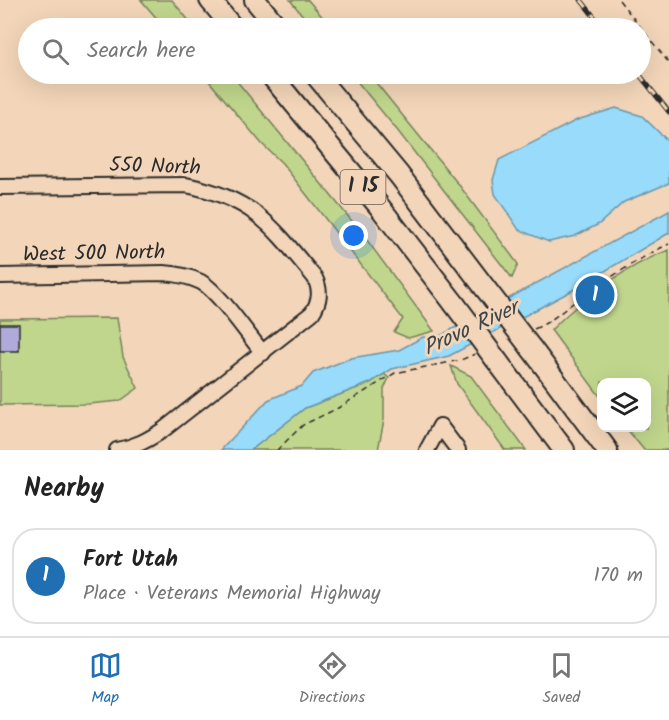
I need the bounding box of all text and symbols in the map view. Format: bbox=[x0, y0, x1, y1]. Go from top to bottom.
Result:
search box bbox=[18, 18, 651, 84]
text: Search here bbox=[87, 34, 195, 69]
icon: search bbox=[39, 35, 72, 68]
street label: 550 North bbox=[109, 149, 201, 185]
road number: I 15 bbox=[340, 170, 386, 204]
your location bbox=[339, 221, 368, 250]
street label: West 500 North bbox=[23, 236, 165, 272]
pin: 1 bbox=[576, 272, 614, 318]
water label: Provo River bbox=[417, 290, 529, 366]
map controls bbox=[597, 378, 651, 432]
button: layers bbox=[597, 378, 651, 432]
text: Nearby bbox=[24, 468, 104, 510]
text: Fort Utah bbox=[83, 543, 178, 578]
text: 1 bbox=[42, 560, 49, 592]
text: 170 m bbox=[594, 560, 643, 592]
text: Place · Veterans Memorial Highway bbox=[83, 578, 380, 610]
tab: Map bbox=[89, 649, 122, 710]
tab: Directions bbox=[299, 649, 365, 710]
tab: Saved bbox=[542, 649, 580, 710]

